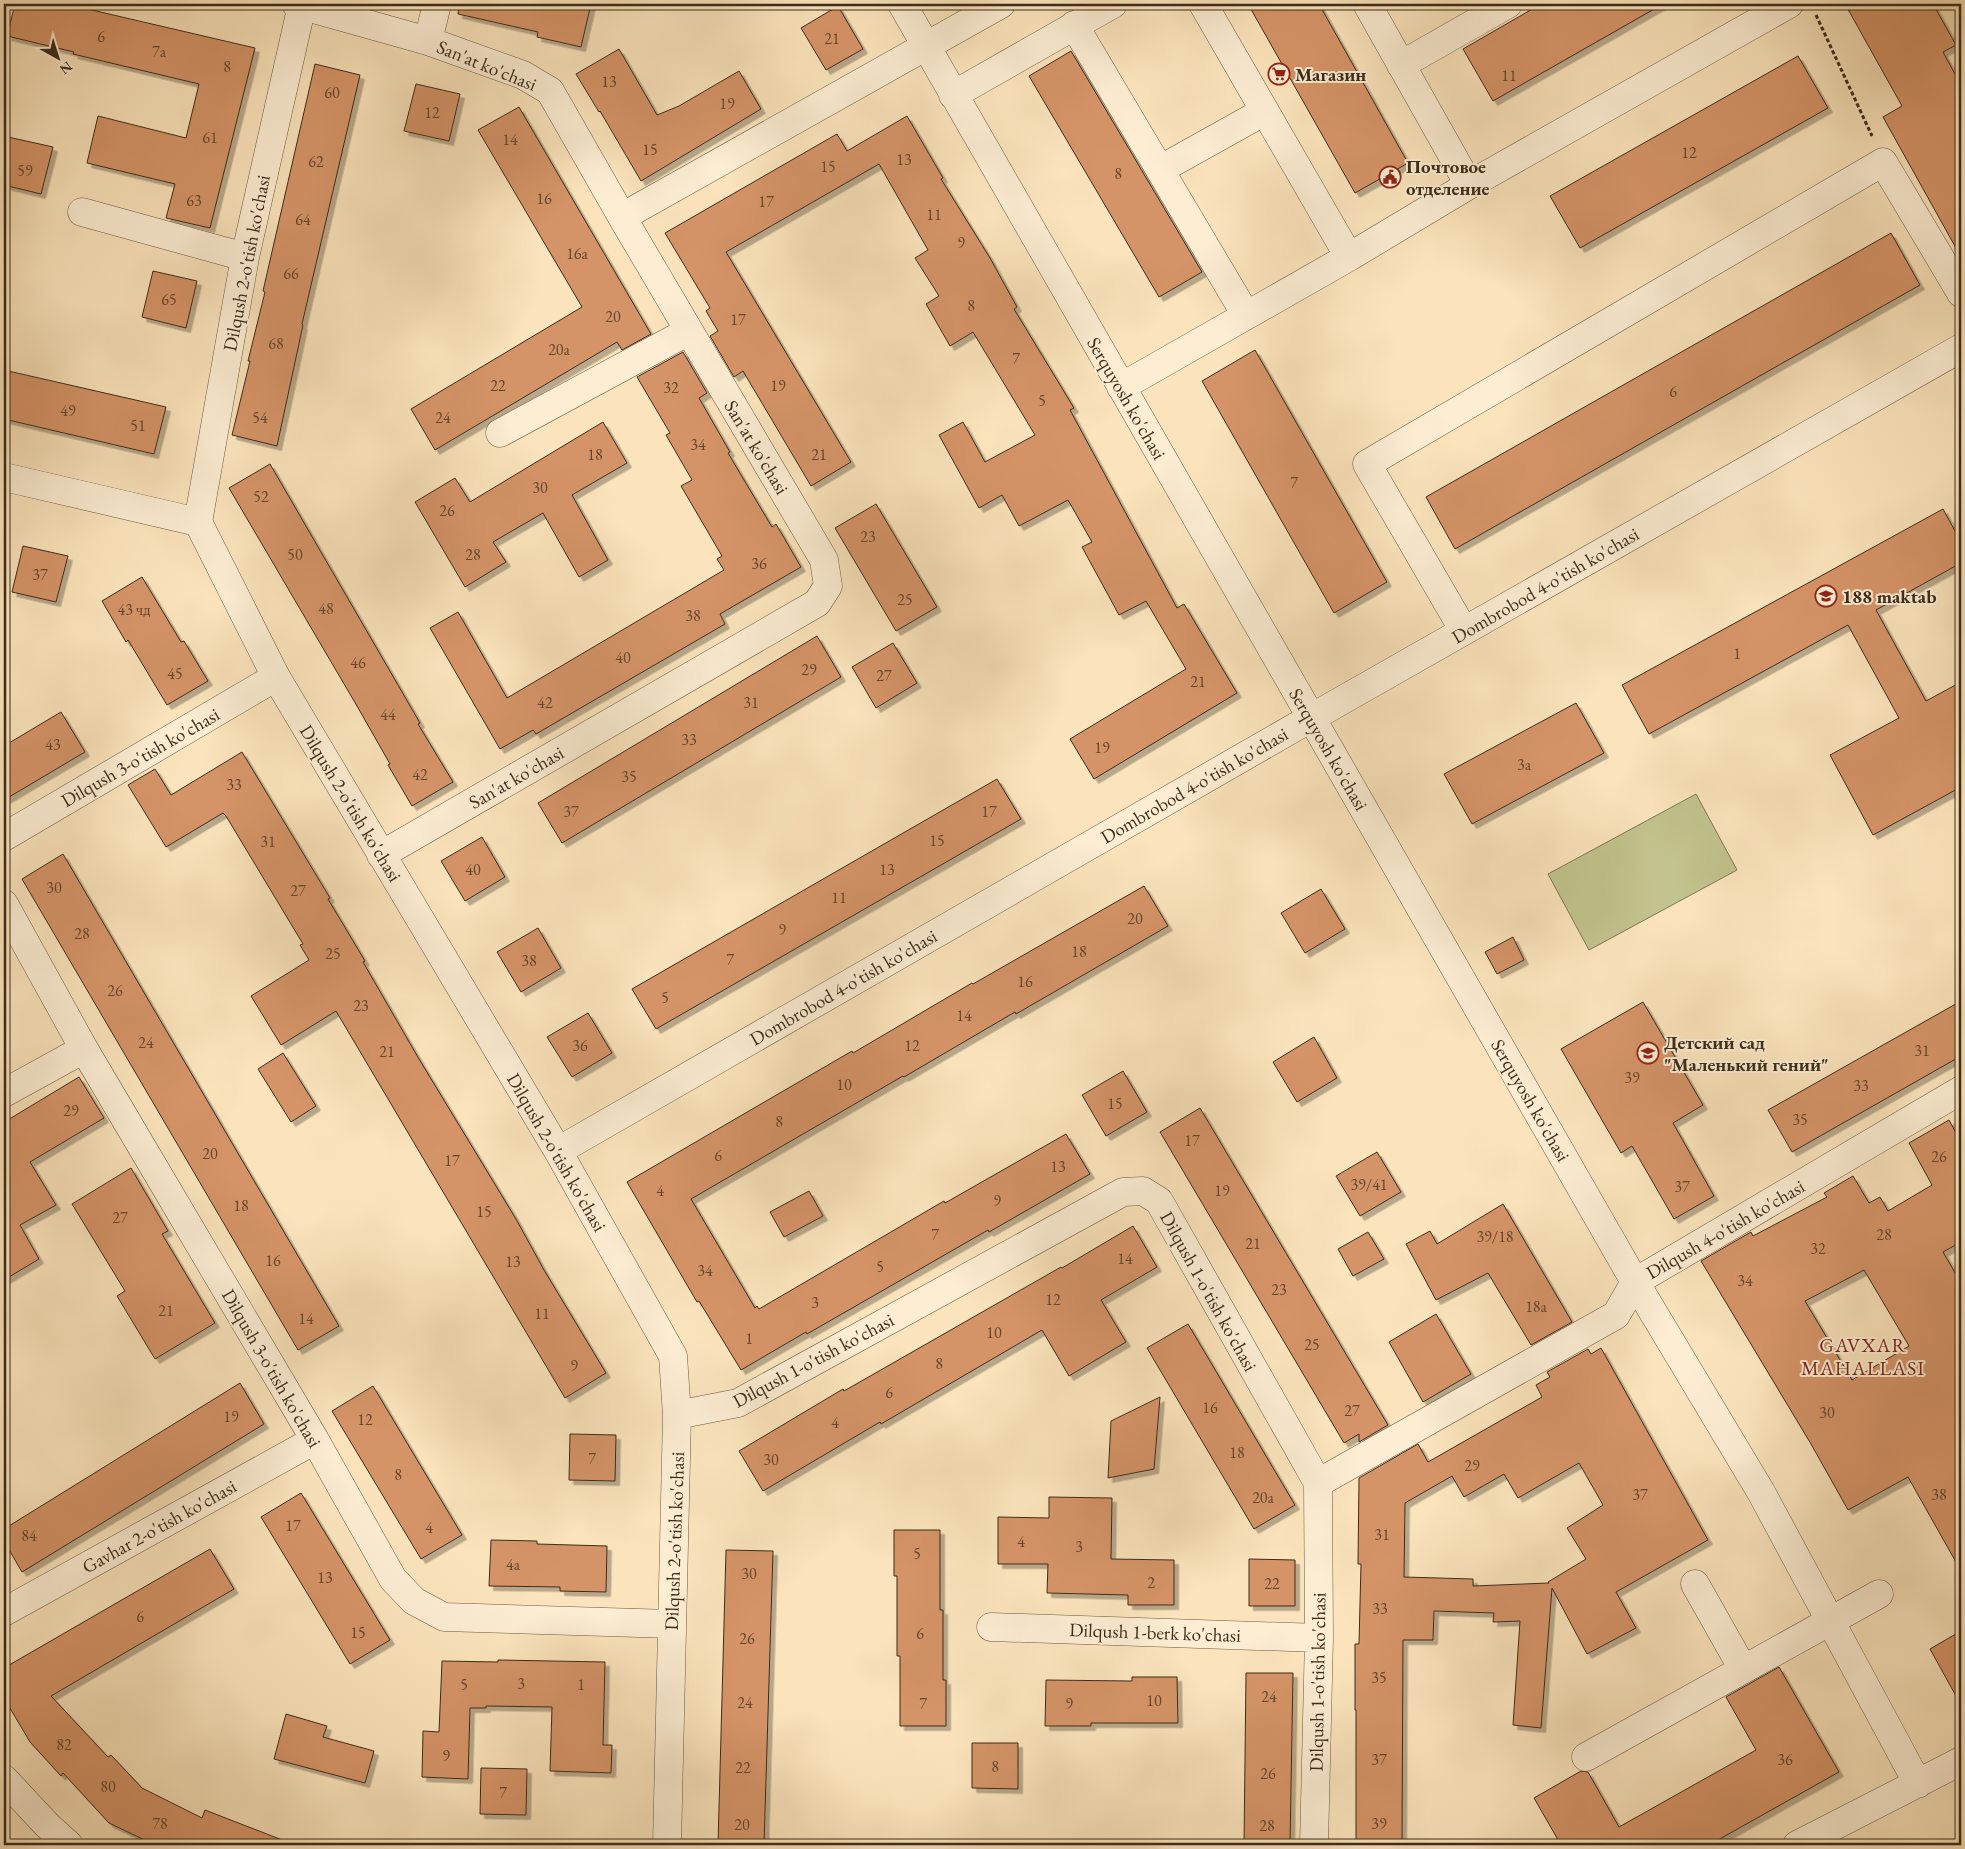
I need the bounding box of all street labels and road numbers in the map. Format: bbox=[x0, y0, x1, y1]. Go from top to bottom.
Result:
street label: San'at ko'chasi bbox=[433, 34, 541, 97]
street label: Dilqush 2-o'tish ko'chasi bbox=[217, 172, 276, 353]
street label: Serquyosh ko'chasi bbox=[1081, 332, 1172, 464]
street label: San'at ko'chasi bbox=[719, 396, 795, 499]
street label: Dombrobod 4-o'tish ko'chasi bbox=[1447, 521, 1644, 649]
street label: Serquyosh ko'chasi bbox=[1283, 683, 1374, 815]
street label: Dilqush 3-o'tish ko'chasi bbox=[56, 702, 224, 813]
street label: Dilqush 2-o'tish ko'chasi bbox=[294, 720, 408, 887]
street label: Dombrobod 4-o'tish ko'chasi bbox=[1096, 721, 1293, 849]
street label: San'at ko'chasi bbox=[464, 740, 569, 815]
street label: Dombrobod 4-o'tish ko'chasi bbox=[745, 923, 942, 1051]
street label: Serquyosh ko'chasi bbox=[1485, 1034, 1576, 1166]
street label: Dilqush 2-o'tish ko'chasi bbox=[501, 1068, 612, 1236]
street label: Dilqush 4-o'tish ko'chasi bbox=[1641, 1174, 1809, 1285]
street label: Dilqush 1-o'tish ko'chasi bbox=[1154, 1207, 1263, 1376]
street label: Dilqush 3-o'tish ko'chasi bbox=[216, 1284, 327, 1452]
street label: Dilqush 1-o'tish ko'chasi bbox=[728, 1307, 898, 1414]
street label: Dilqush 2-o'tish ko'chasi bbox=[659, 1451, 690, 1631]
street label: Gavhar 2-o'tish ko'chasi bbox=[78, 1473, 241, 1579]
street label: Dilqush 1-o'tish ko'chasi bbox=[1303, 1592, 1332, 1772]
street label: Dilqush 1-berk ko'chasi bbox=[1069, 1617, 1242, 1648]

